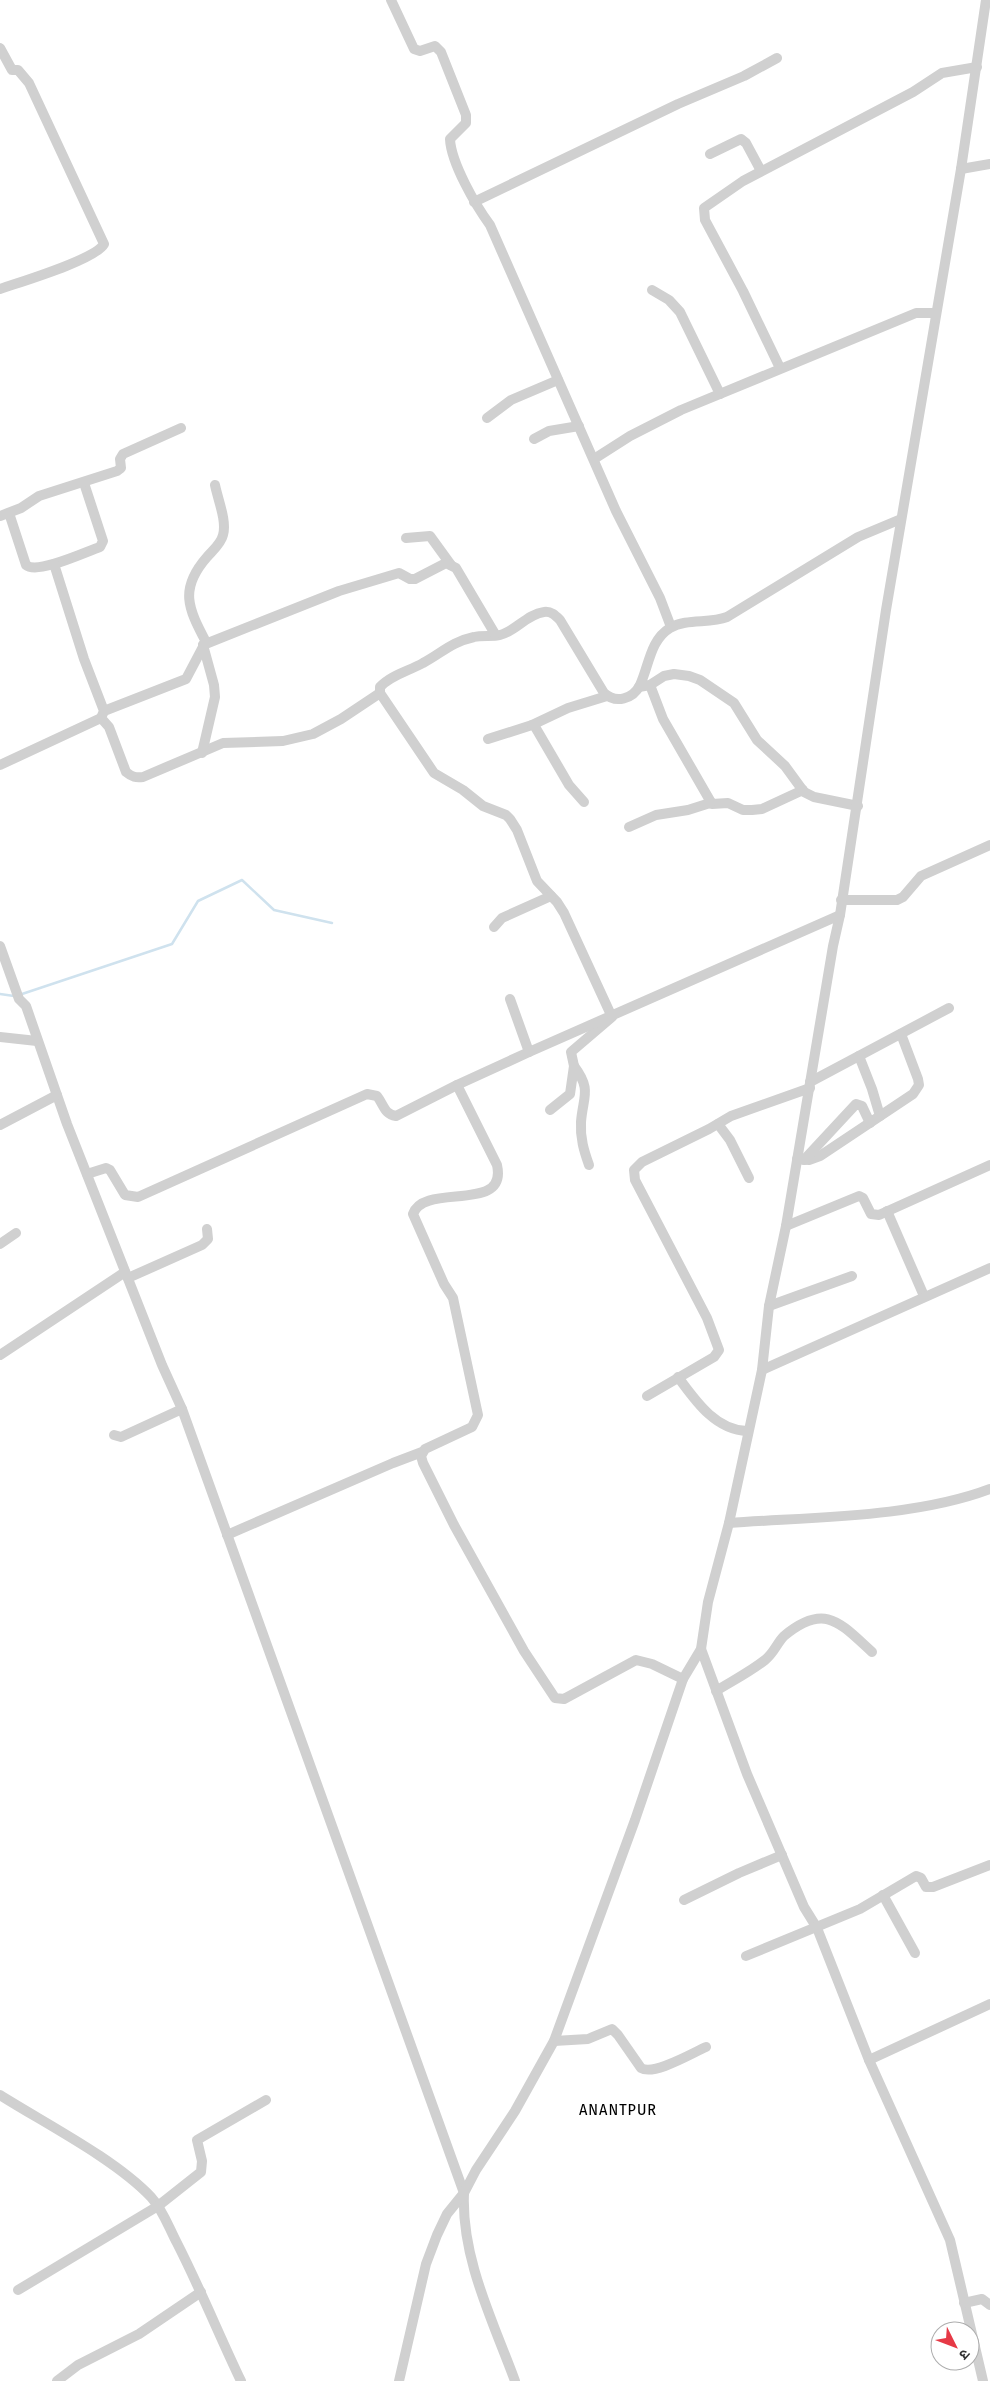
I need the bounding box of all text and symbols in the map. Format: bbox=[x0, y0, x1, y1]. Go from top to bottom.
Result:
district label: ANANTPUR bbox=[579, 2100, 657, 2119]
north arrow bbox=[930, 2321, 980, 2371]
text: उ bbox=[955, 2346, 973, 2364]

